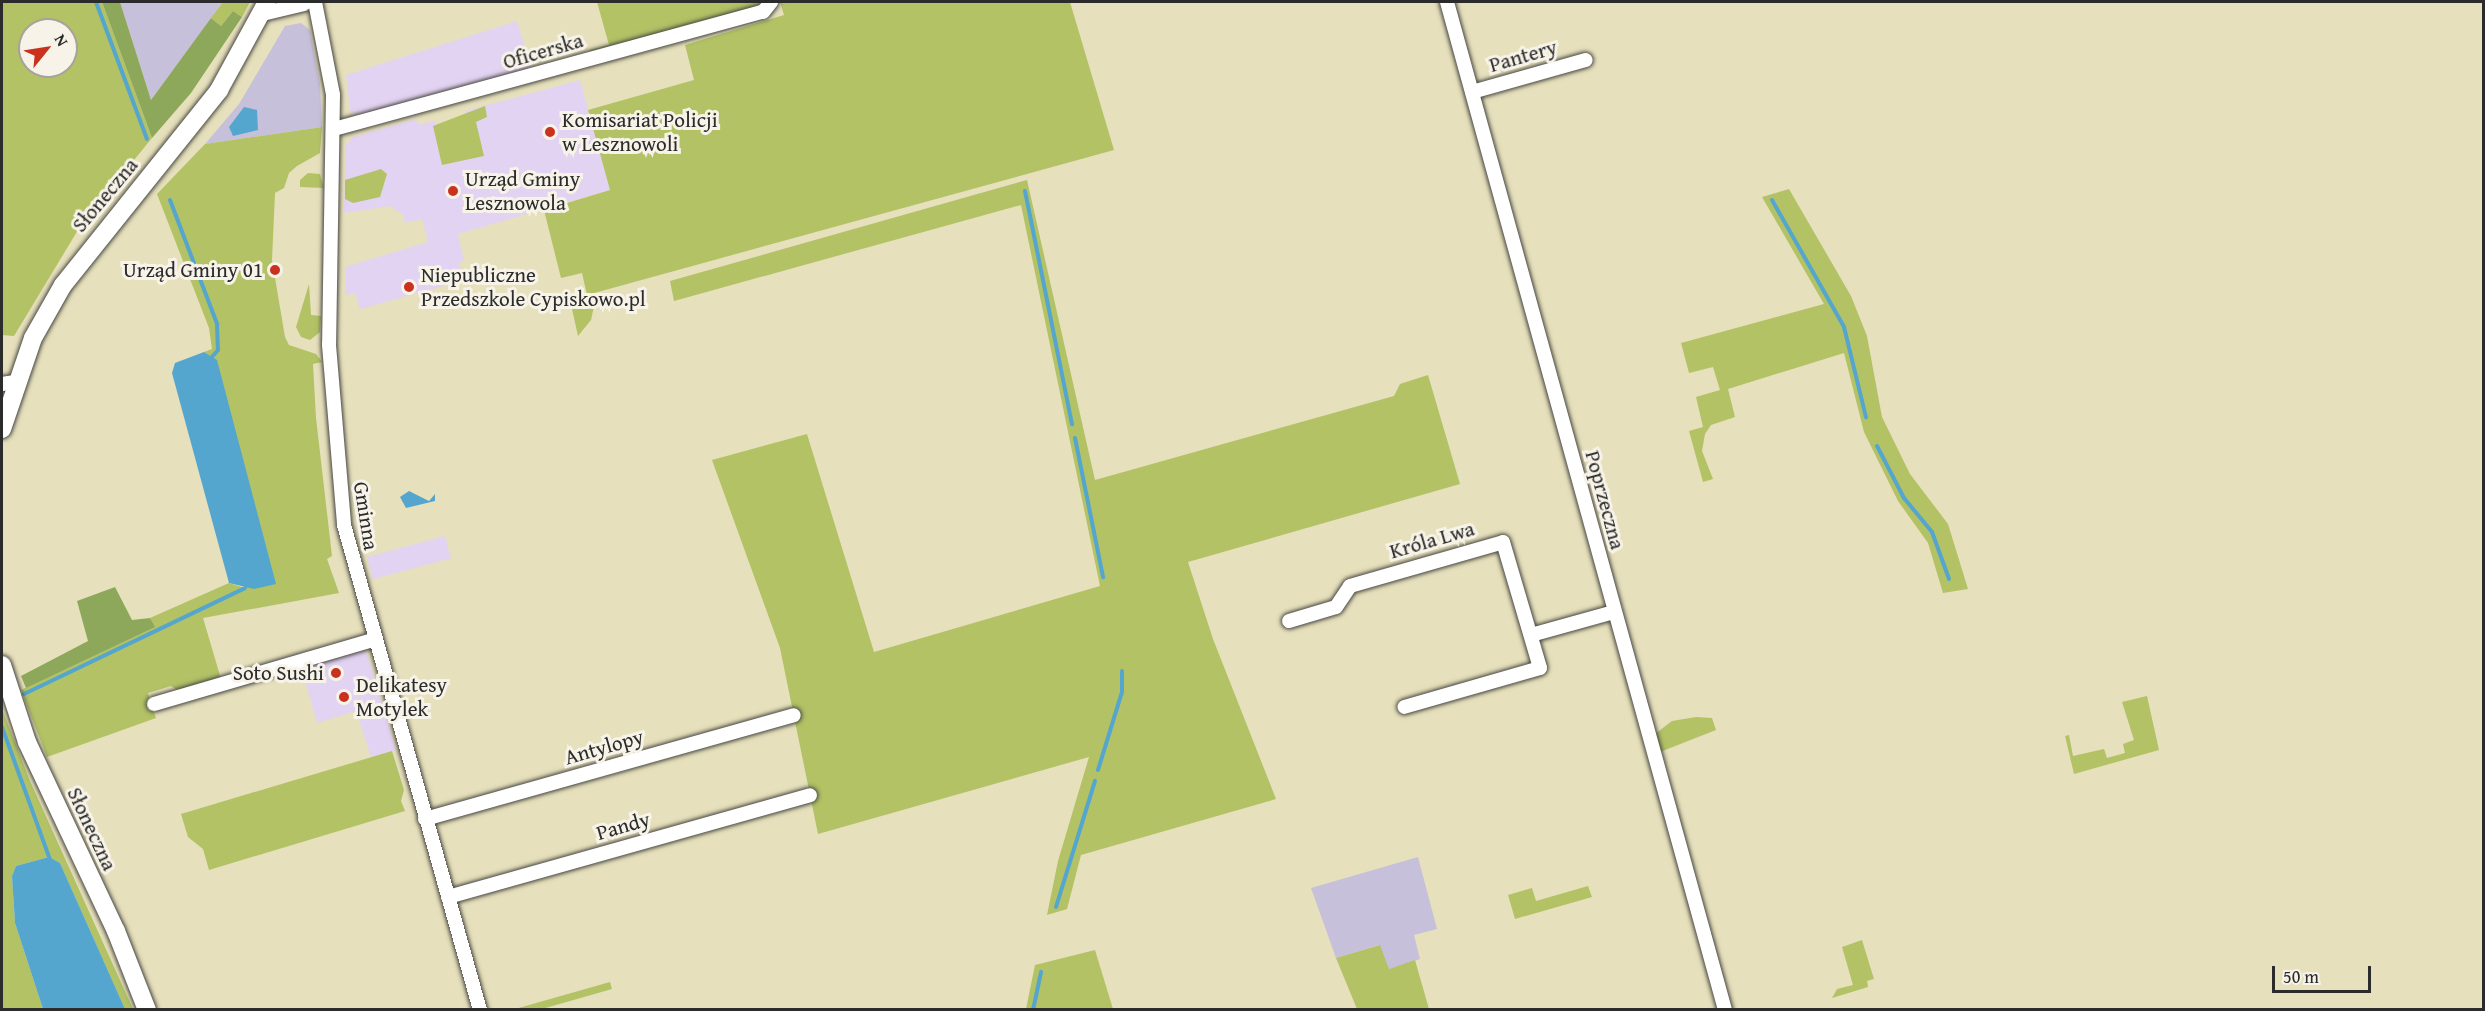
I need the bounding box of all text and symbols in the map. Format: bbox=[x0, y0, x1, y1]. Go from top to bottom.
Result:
north arrow bbox=[18, 18, 78, 78]
street label: Oficerska bbox=[500, 28, 586, 74]
text: N bbox=[49, 29, 75, 51]
street label: Pantery bbox=[1486, 34, 1560, 78]
place label: Komisariat Policji w Lesznowoli bbox=[562, 107, 718, 157]
marker: Komisariat Policji w Lesznowoli bbox=[543, 125, 557, 139]
street label: Słoneczna bbox=[67, 153, 143, 237]
place label: Urząd Gminy Lesznowola bbox=[465, 166, 580, 216]
marker: Urząd Gminy Lesznowola bbox=[446, 184, 460, 198]
place label: Urząd Gminy 01 bbox=[123, 257, 263, 283]
place label: Niepubliczne Przedszkole Cypiskowo.pl bbox=[421, 262, 646, 312]
marker: Urząd Gminy 01 bbox=[268, 263, 282, 277]
marker: Niepubliczne Przedszkole Cypiskowo.pl bbox=[402, 280, 416, 294]
street label: Poprzeczna bbox=[1580, 448, 1630, 552]
street label: Gminna bbox=[348, 480, 384, 552]
street label: Króla Lwa bbox=[1387, 516, 1477, 564]
place label: Soto Sushi bbox=[233, 660, 324, 686]
marker: Soto Sushi bbox=[329, 666, 343, 680]
place label: Delikatesy Motylek bbox=[356, 672, 447, 722]
marker: Delikatesy Motylek bbox=[337, 690, 351, 704]
street label: Antylopy bbox=[562, 724, 646, 770]
street label: Słoneczna bbox=[62, 783, 122, 875]
street label: Pandy bbox=[593, 806, 653, 846]
scale bar bbox=[2275, 954, 2374, 992]
text: 50 m bbox=[2283, 963, 2319, 990]

